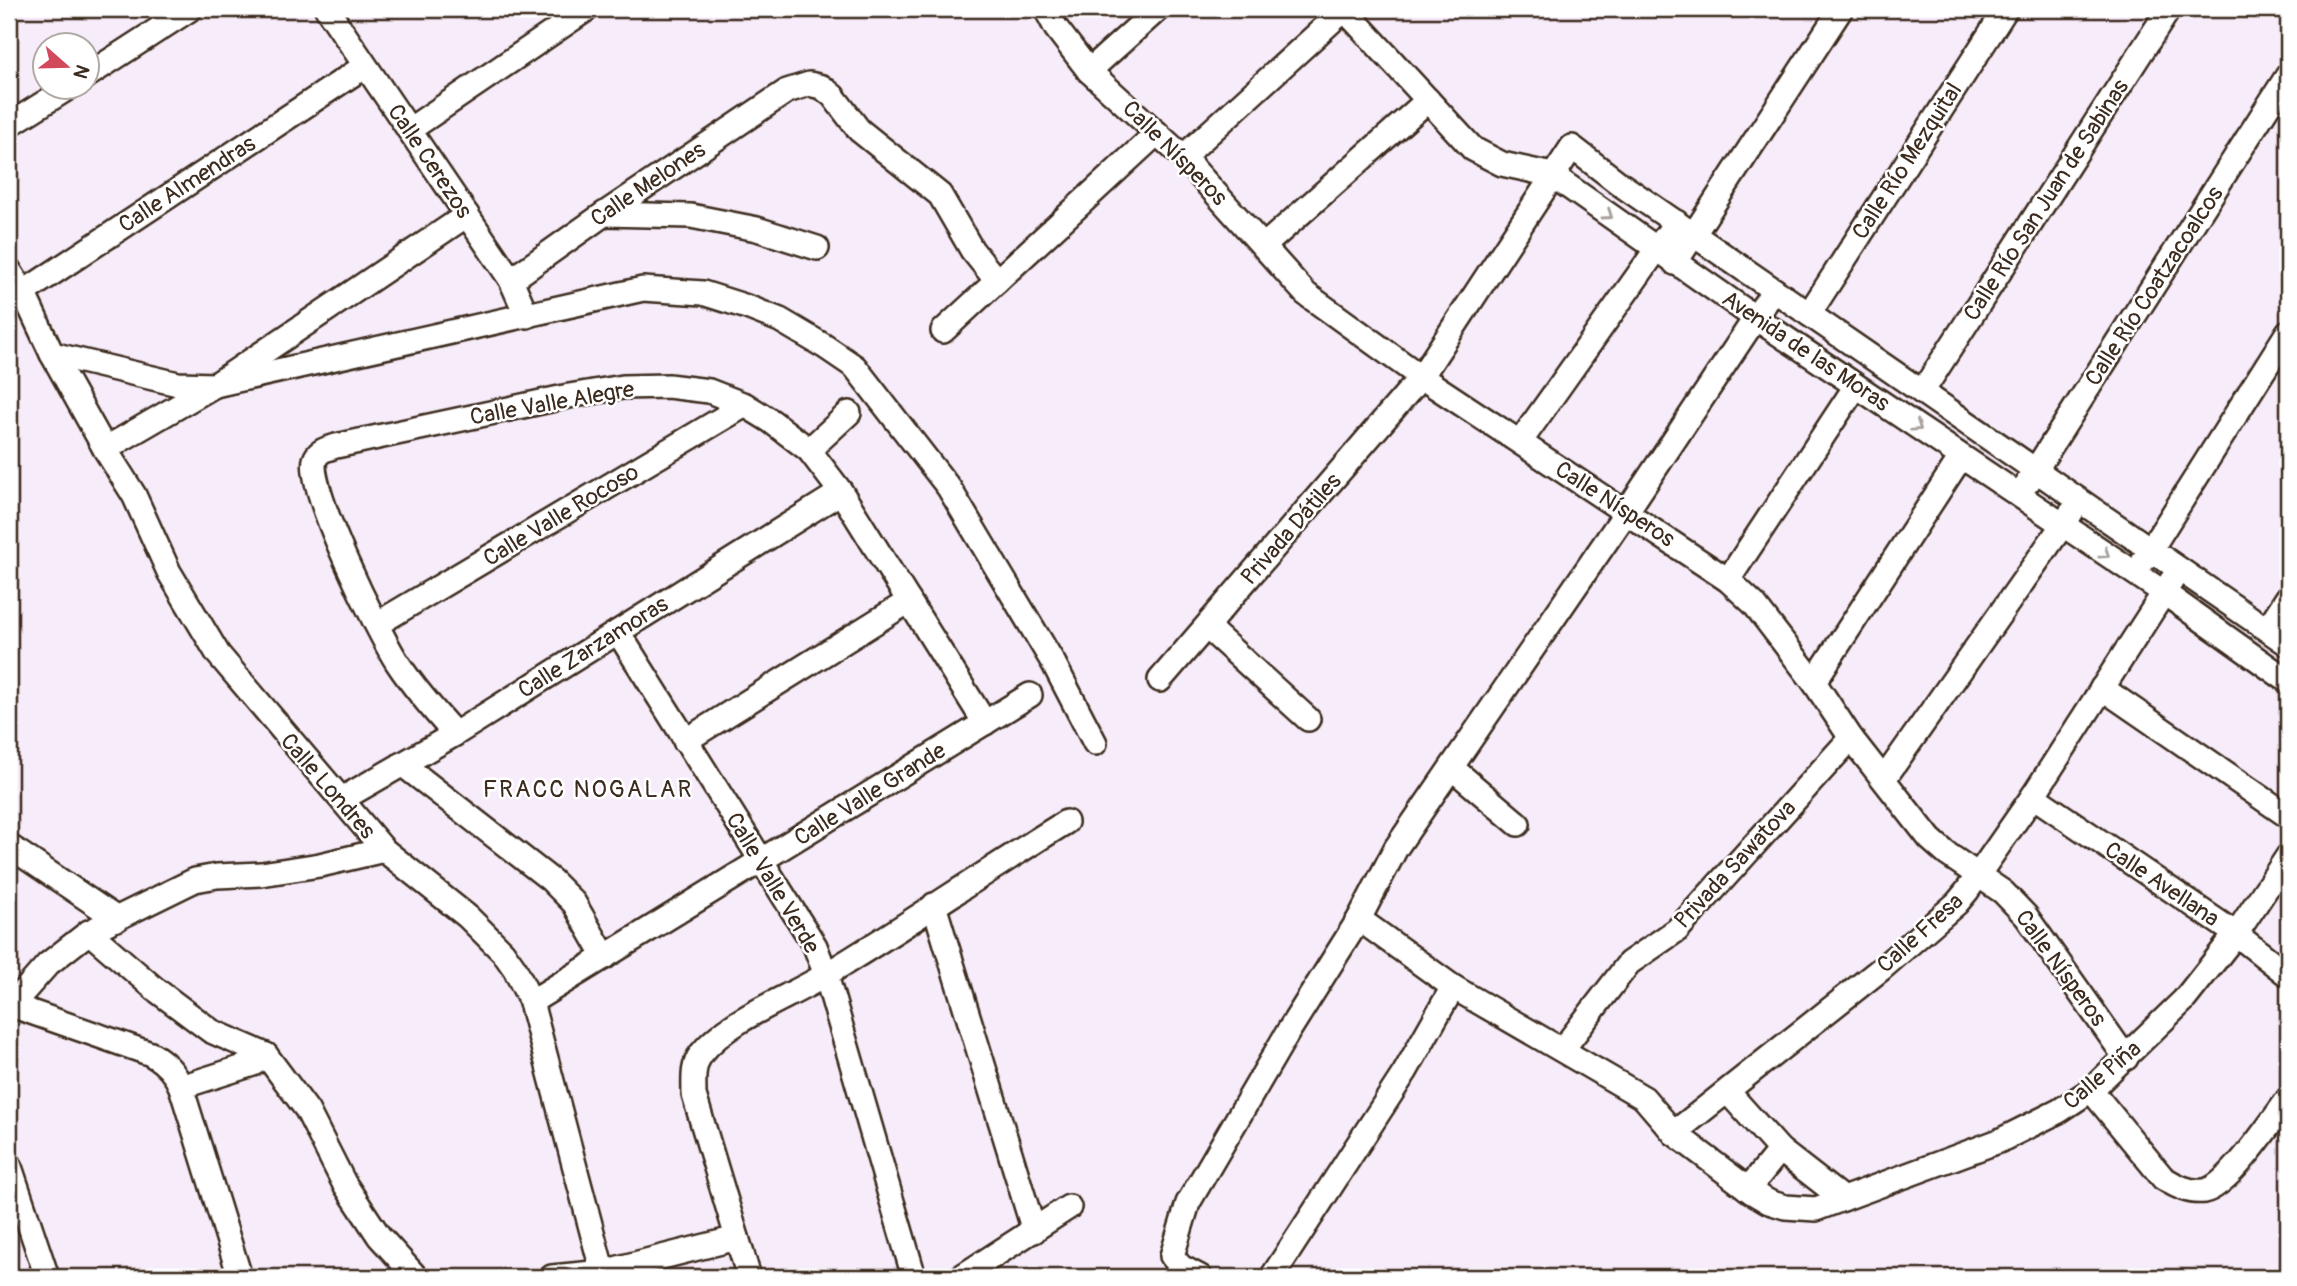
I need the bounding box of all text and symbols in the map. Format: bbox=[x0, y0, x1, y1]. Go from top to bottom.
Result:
north arrow bbox=[32, 32, 102, 102]
text: N bbox=[68, 61, 95, 82]
street label: Calle Río San Juan de Sabinas bbox=[1957, 74, 2135, 326]
street label: Calle Río Mezquital bbox=[1846, 77, 1968, 245]
street label: Calle Nísperos bbox=[1116, 94, 1234, 212]
street label: Calle Cerezos bbox=[381, 98, 479, 224]
street label: Calle Almendras bbox=[113, 129, 261, 239]
street label: Calle Melones bbox=[585, 135, 711, 233]
street label: Calle Río Coatzacoalcos bbox=[2079, 181, 2229, 391]
one-way arrow bbox=[1600, 207, 1613, 219]
street label: Avenida de las Moras bbox=[1717, 284, 1895, 418]
street label: Calle Valle Alegre bbox=[468, 374, 637, 432]
one-way arrow bbox=[1909, 419, 1922, 432]
street label: Calle Nísperos bbox=[1550, 455, 1680, 553]
street label: Calle Valle Rocoso bbox=[478, 457, 644, 573]
street label: Privada Dátiles bbox=[1235, 467, 1347, 591]
one-way arrow bbox=[2097, 546, 2110, 558]
street label: Calle Zarzamoras bbox=[513, 589, 673, 705]
street label: Calle Londres bbox=[274, 727, 382, 845]
street label: Calle Valle Grande bbox=[789, 735, 952, 852]
district label: FRACC NOGALAR bbox=[483, 775, 693, 804]
street label: Privada Sawatova bbox=[1668, 794, 1802, 934]
street label: Calle Valle Verde bbox=[719, 807, 827, 959]
street label: Calle Avellana bbox=[2099, 835, 2225, 933]
street label: Calle Fresa bbox=[1871, 887, 1969, 979]
street label: Calle Nísperos bbox=[2009, 904, 2113, 1032]
street label: Calle Piña bbox=[2057, 1034, 2147, 1116]

